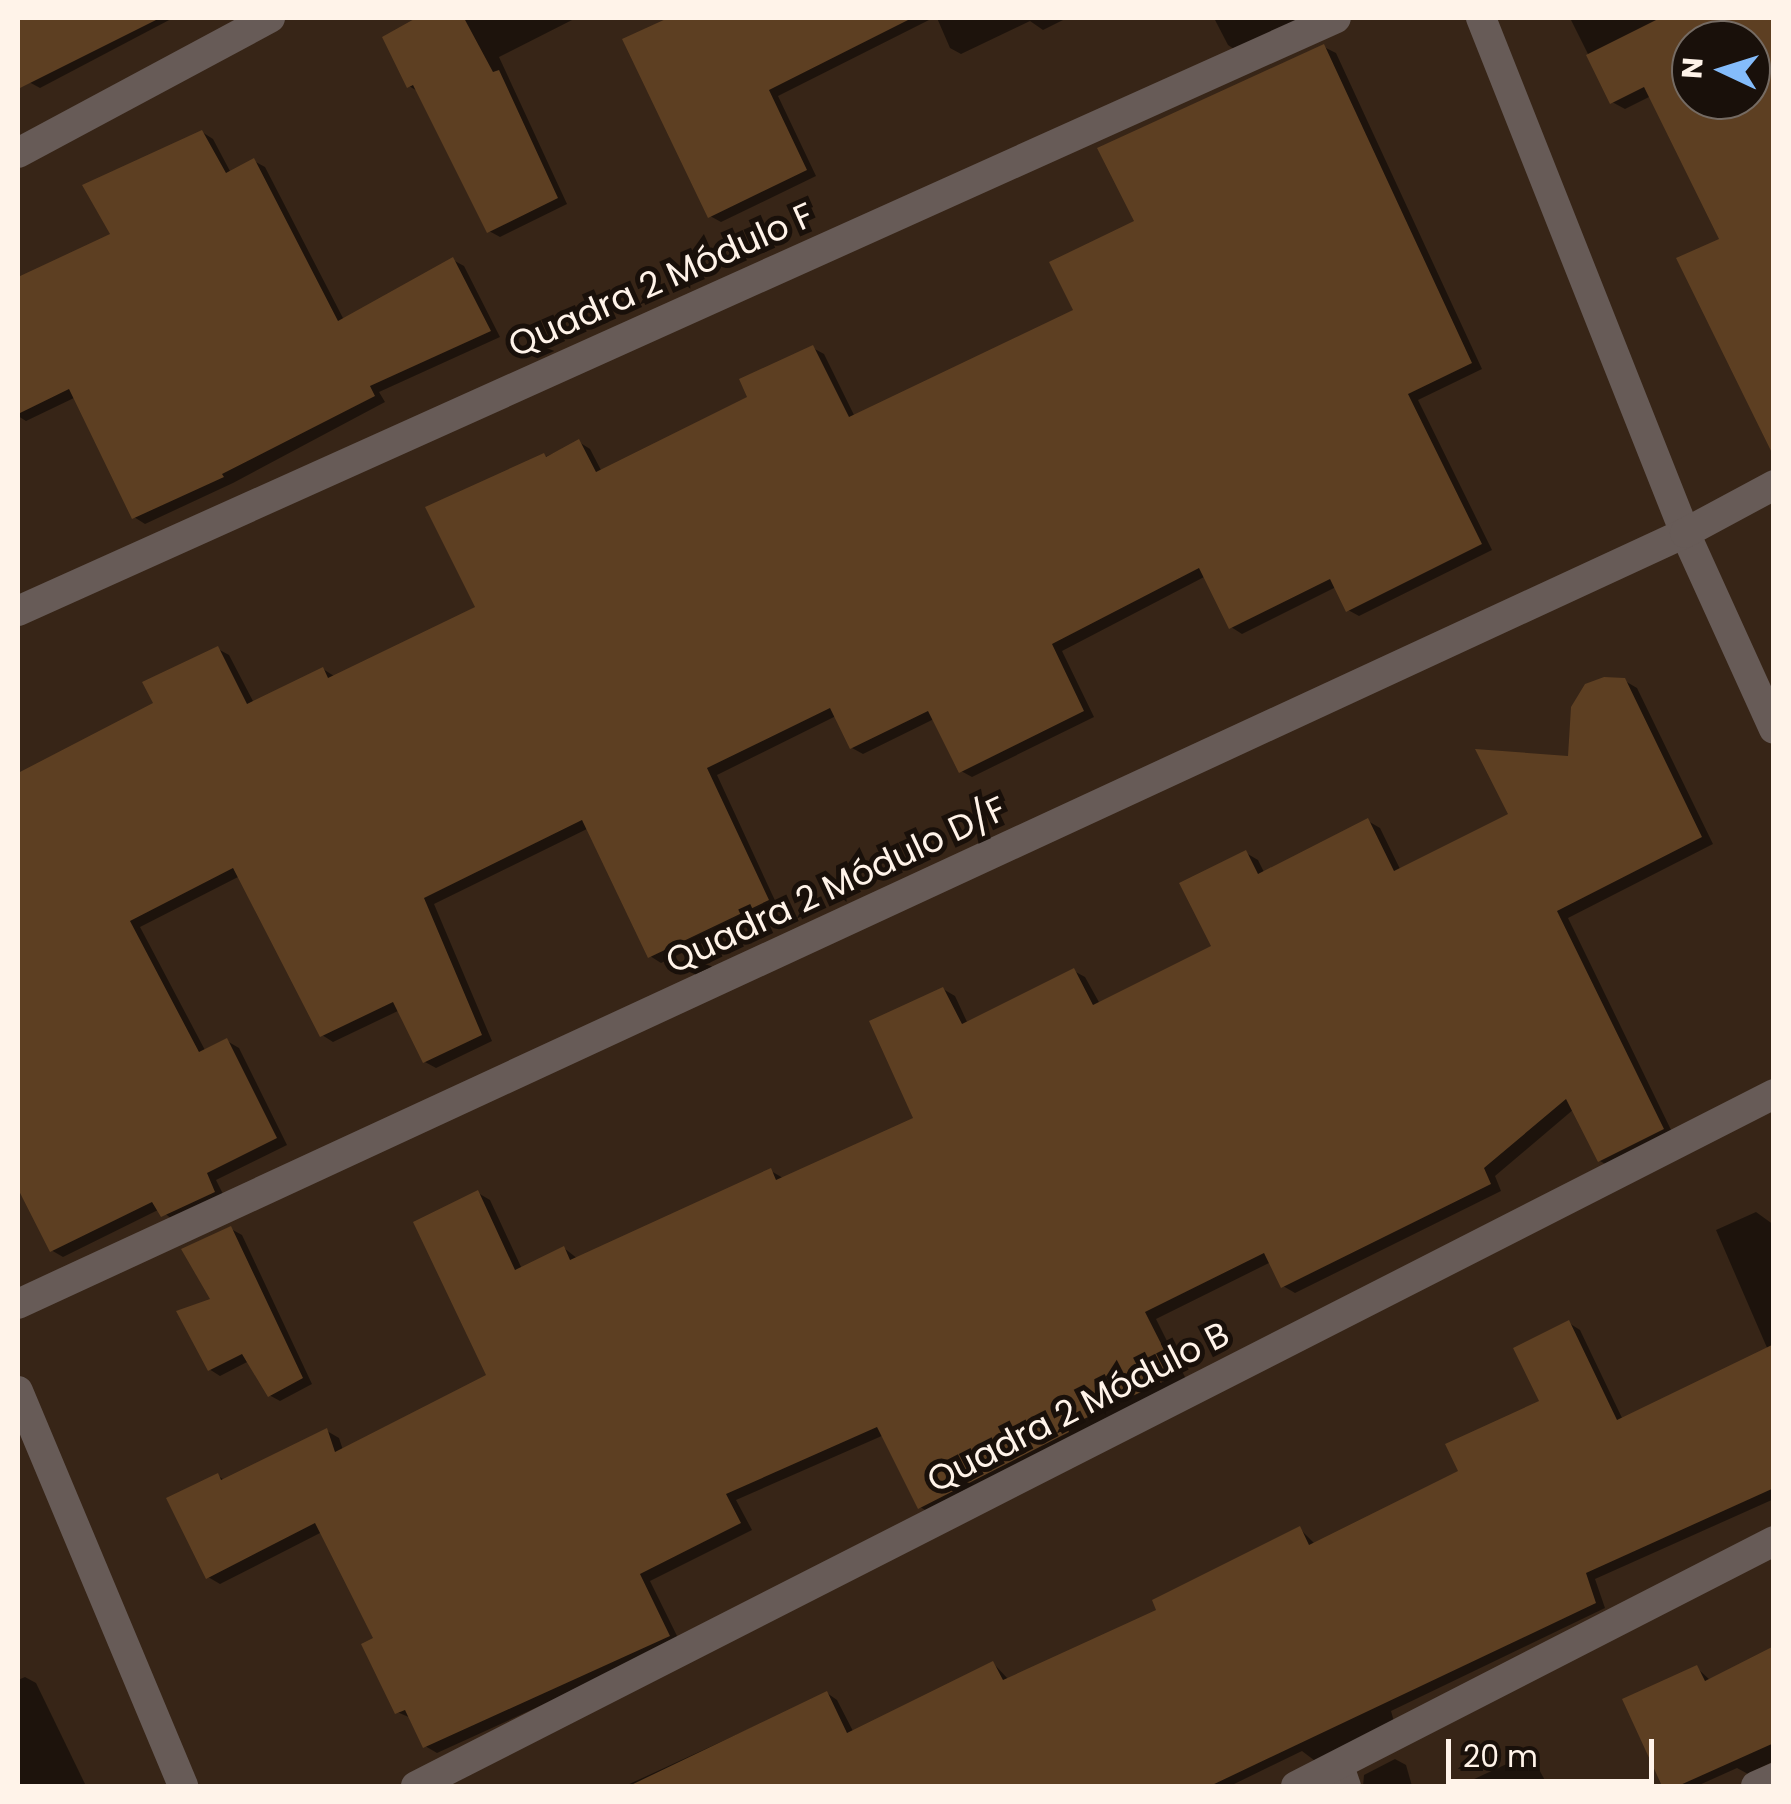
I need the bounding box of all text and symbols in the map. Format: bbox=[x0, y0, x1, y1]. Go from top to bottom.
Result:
north arrow bbox=[1671, 20, 1771, 120]
text: N bbox=[1672, 56, 1713, 80]
street label: Quadra 2 Módulo F bbox=[502, 194, 820, 366]
street label: Quadra 2 Módulo D/F bbox=[659, 788, 1013, 982]
street label: Quadra 2 Módulo B bbox=[920, 1313, 1236, 1501]
scale bar bbox=[1451, 1719, 1658, 1781]
text: 20 m bbox=[1463, 1735, 1538, 1778]

